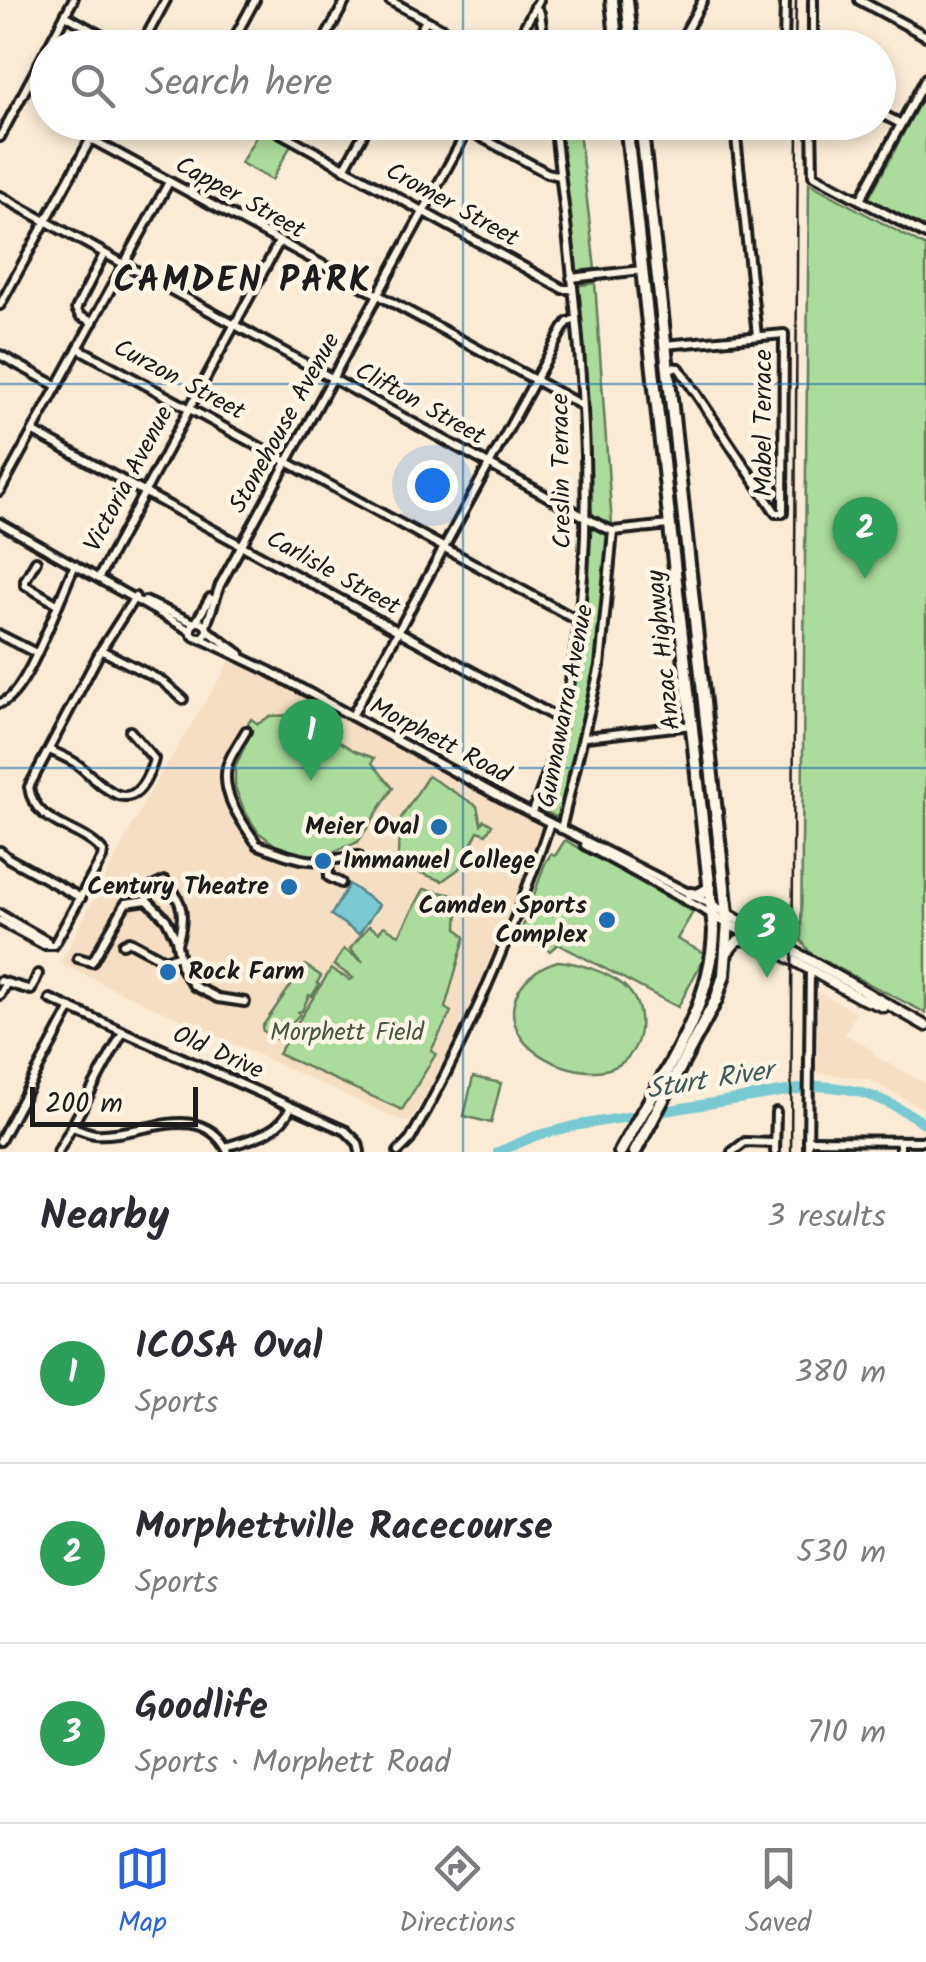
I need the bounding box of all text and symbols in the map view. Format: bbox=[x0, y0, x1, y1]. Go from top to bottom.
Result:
search box bbox=[30, 30, 896, 140]
text: Search here bbox=[145, 55, 332, 115]
icon: search bbox=[65, 58, 120, 113]
street label: Capper Street bbox=[168, 146, 313, 250]
street label: Cromer Street bbox=[378, 152, 526, 258]
district label: CAMDEN PARK bbox=[113, 254, 373, 310]
street label: Stonehouse Avenue bbox=[219, 325, 351, 521]
street label: Curzon Street bbox=[106, 328, 252, 432]
street label: Mabel Terrace bbox=[744, 349, 784, 497]
street label: Clifton Street bbox=[347, 352, 493, 457]
street label: Creslin Terrace bbox=[541, 393, 583, 549]
street label: Victoria Avenue bbox=[74, 399, 184, 559]
your location bbox=[407, 460, 458, 511]
pin: 2 bbox=[832, 496, 898, 579]
street label: Carlisle Street bbox=[258, 520, 408, 627]
street label: Anzac Highway bbox=[636, 568, 692, 732]
street label: Gunnawarra Avenue bbox=[527, 601, 605, 811]
street label: Morphett Road bbox=[362, 687, 519, 796]
pin: 1 bbox=[278, 698, 344, 781]
place label: Meier Oval bbox=[305, 807, 419, 847]
marker: Meier Oval bbox=[428, 816, 450, 838]
place label: Immanuel College bbox=[343, 841, 535, 881]
marker: Immanuel College bbox=[312, 850, 334, 872]
place label: Century Theatre bbox=[87, 867, 269, 907]
marker: Century Theatre bbox=[278, 876, 300, 898]
place label: Camden Sports Complex bbox=[419, 886, 588, 955]
pin: 3 bbox=[734, 896, 800, 978]
marker: Camden Sports Complex bbox=[596, 909, 618, 931]
place label: Rock Farm bbox=[188, 952, 304, 992]
marker: Rock Farm bbox=[157, 961, 179, 983]
park label: Morphett Field bbox=[270, 1013, 426, 1053]
street label: Old Drive bbox=[166, 1015, 270, 1091]
water label: Sturt River bbox=[644, 1048, 782, 1113]
scale bar bbox=[30, 1082, 198, 1126]
text: 200 m bbox=[45, 1082, 123, 1127]
text: Nearby bbox=[40, 1184, 169, 1251]
text: 3 results bbox=[767, 1192, 886, 1243]
text: ICOSA Oval bbox=[135, 1318, 322, 1378]
text: 1 bbox=[68, 1348, 77, 1399]
text: 380 m bbox=[794, 1348, 886, 1399]
text: Sports bbox=[135, 1378, 218, 1429]
text: Morphettville Racecourse bbox=[135, 1498, 553, 1558]
text: 2 bbox=[63, 1528, 82, 1579]
text: 530 m bbox=[796, 1528, 886, 1579]
text: Sports bbox=[135, 1558, 218, 1609]
text: Goodlife bbox=[135, 1678, 268, 1738]
text: 3 bbox=[64, 1708, 81, 1759]
text: 710 m bbox=[807, 1708, 886, 1759]
text: Sports · Morphett Road bbox=[135, 1738, 451, 1789]
tab: Map bbox=[115, 1841, 170, 1946]
tab: Directions bbox=[399, 1841, 515, 1946]
tab: Saved bbox=[745, 1841, 811, 1946]

